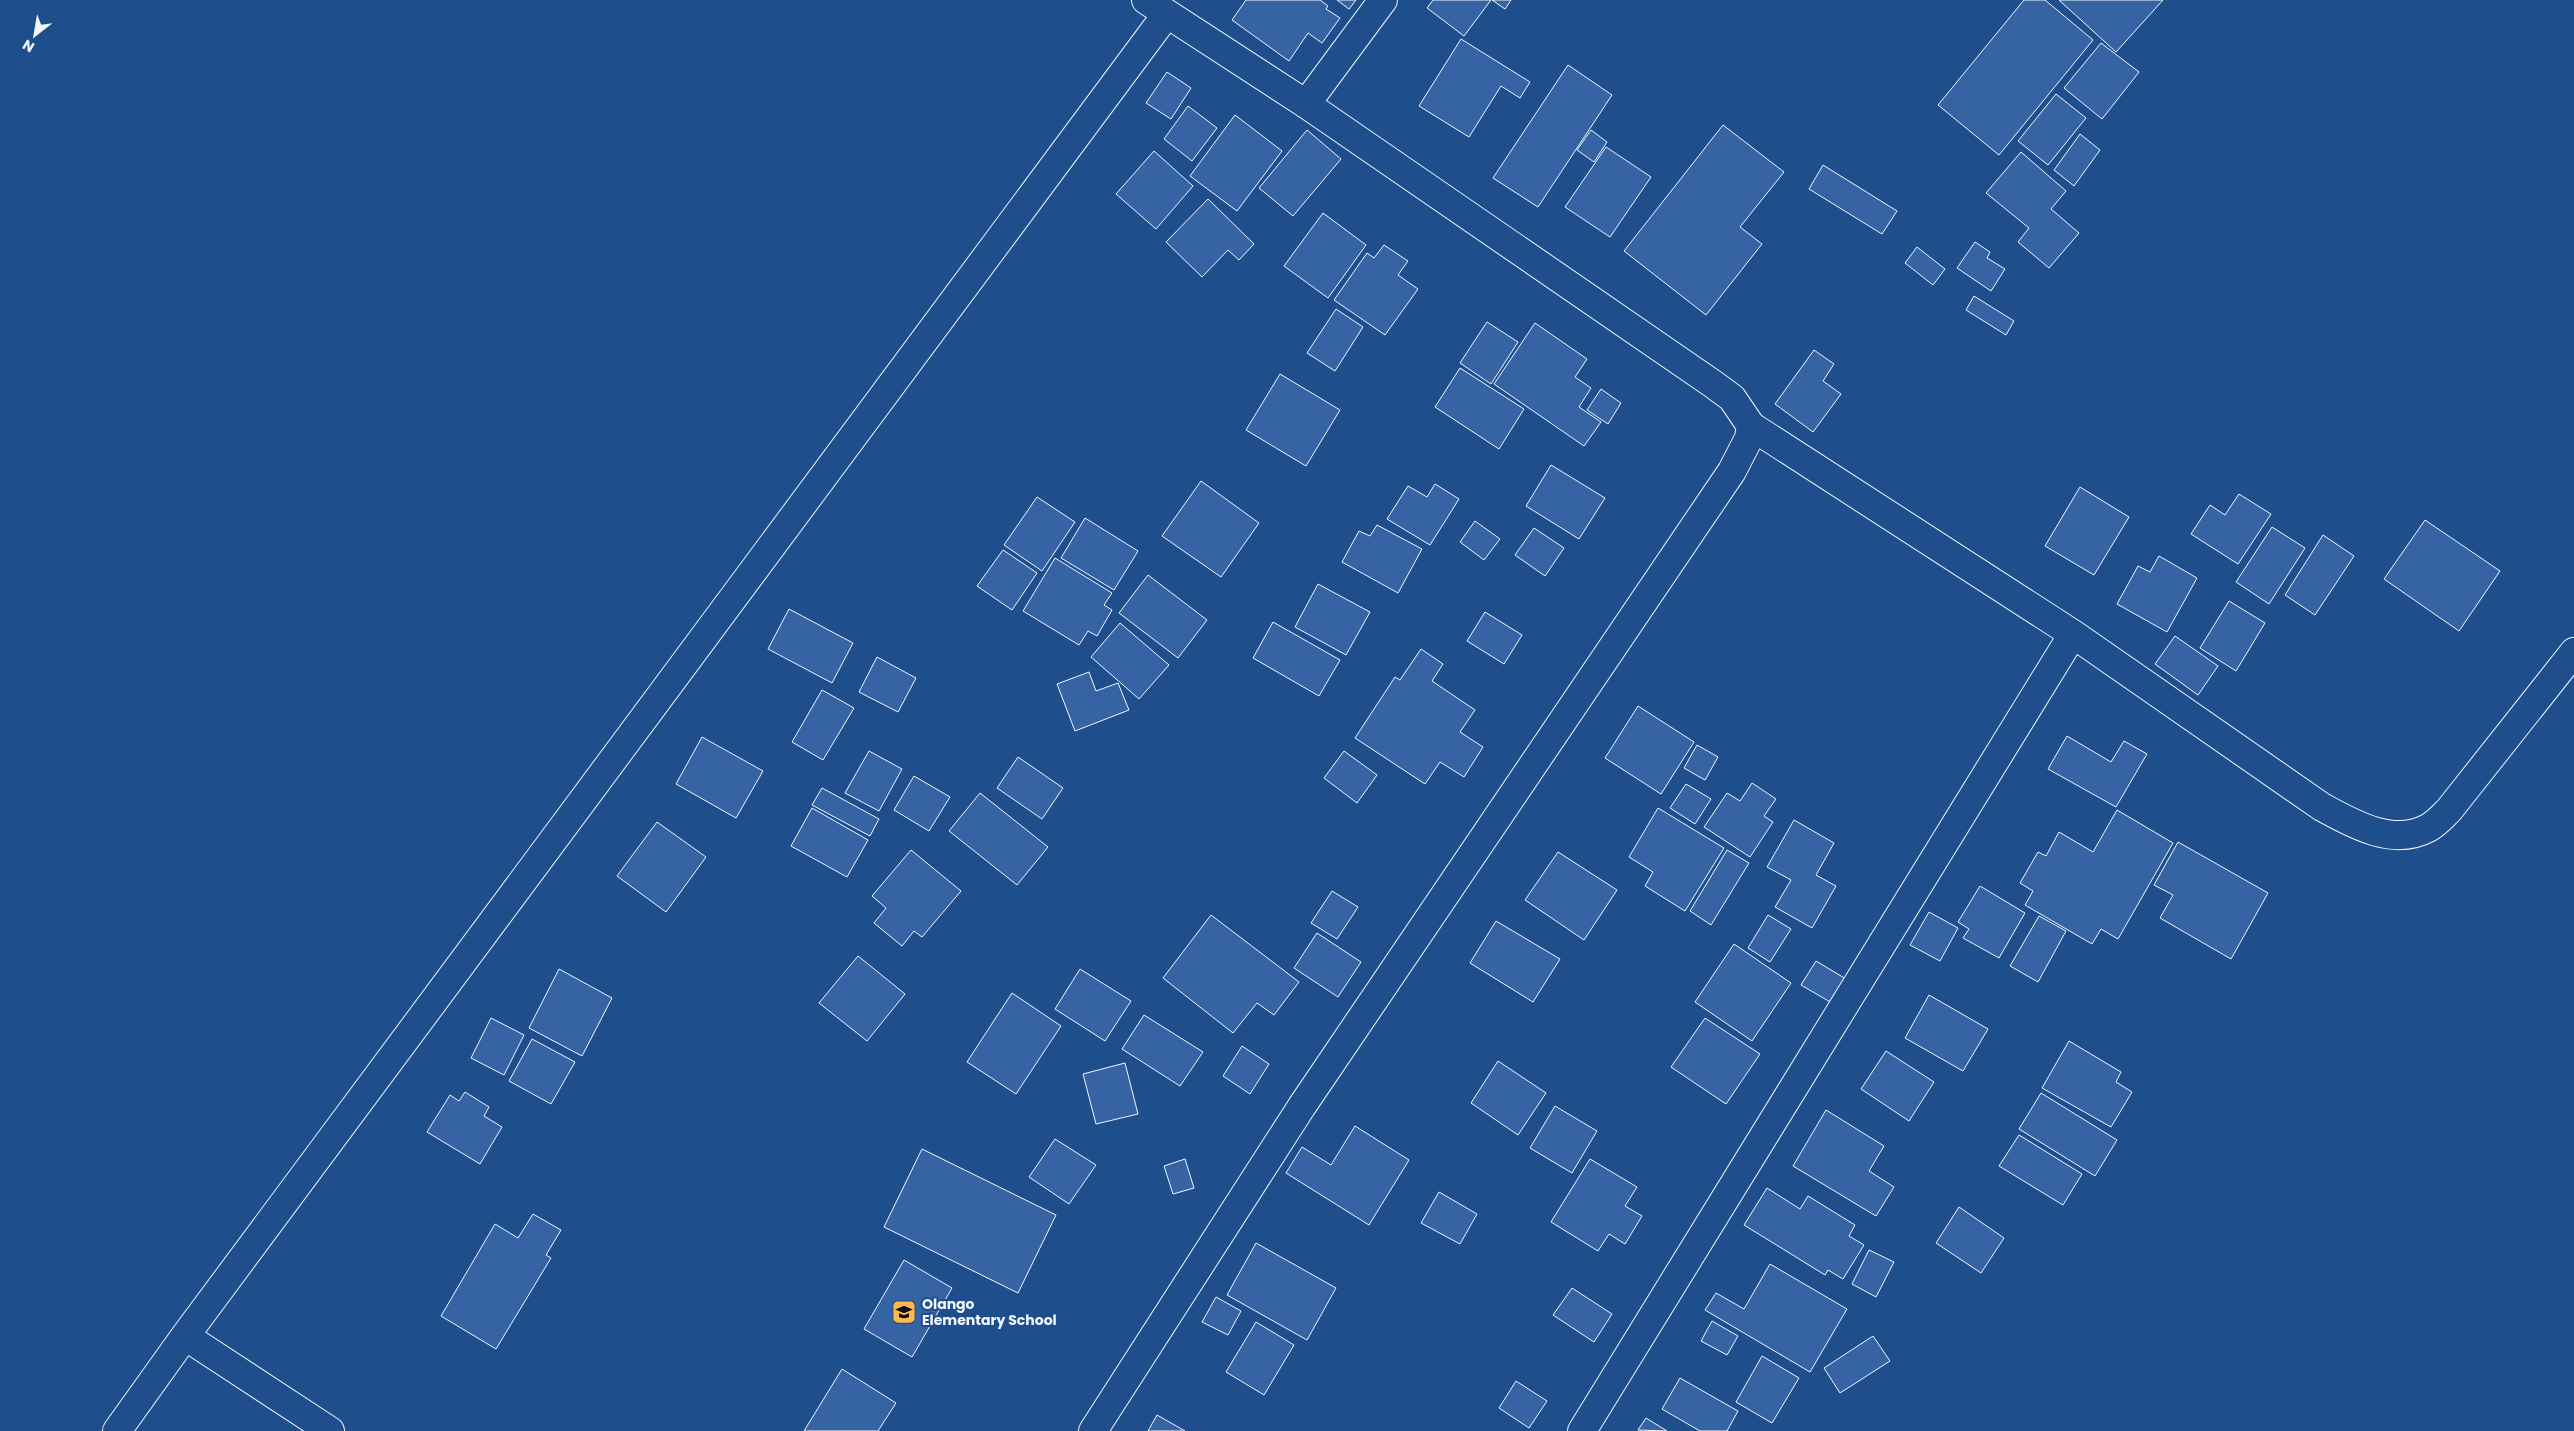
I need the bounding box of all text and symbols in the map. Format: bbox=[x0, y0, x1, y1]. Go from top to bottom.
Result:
north arrow bbox=[10, 10, 60, 60]
text: N bbox=[19, 35, 38, 57]
place label: Olango Elementary School bbox=[922, 1294, 1057, 1330]
school or university icon: Olango Elementary School bbox=[891, 1299, 917, 1325]

